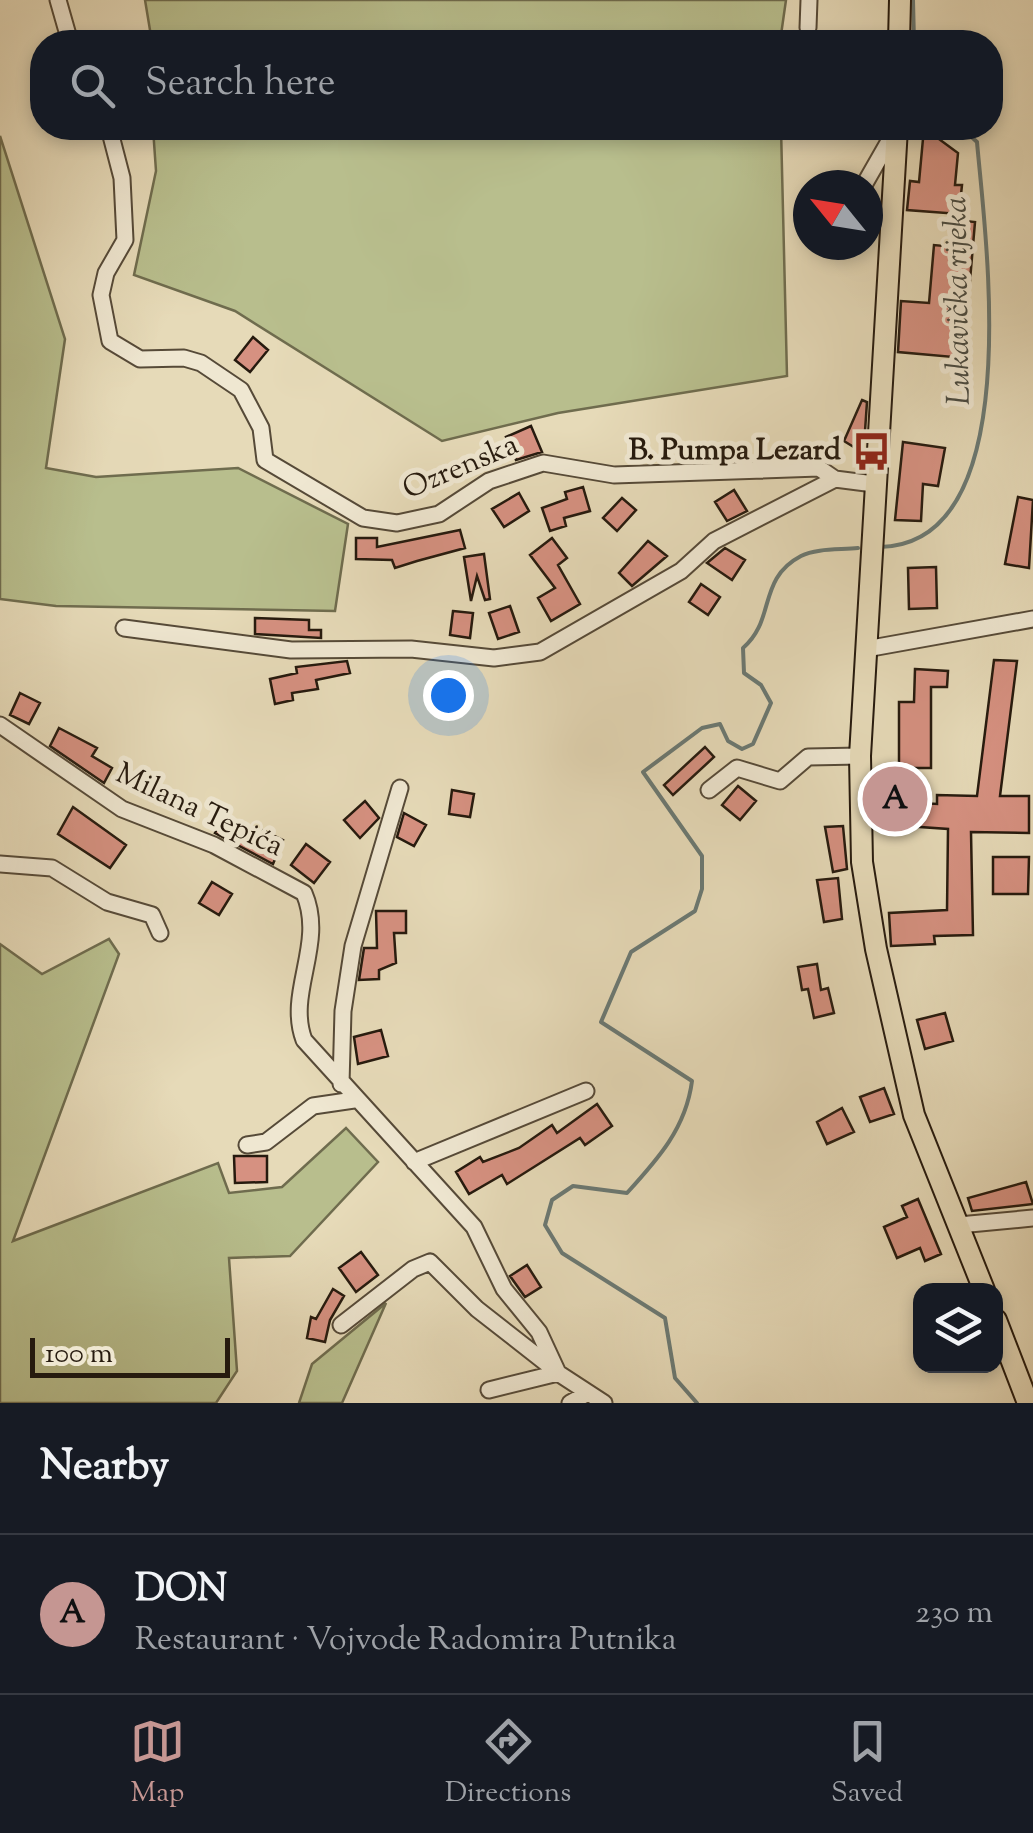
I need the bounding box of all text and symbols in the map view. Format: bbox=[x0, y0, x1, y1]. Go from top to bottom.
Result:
search box bbox=[30, 30, 1003, 140]
icon: search bbox=[65, 58, 120, 113]
text: Search here bbox=[145, 58, 336, 112]
north arrow bbox=[793, 170, 883, 260]
water label: Lukavička rijeka bbox=[934, 196, 984, 406]
street label: Ozrenska bbox=[397, 424, 526, 512]
place label: B. Pumpa Lezard bbox=[629, 430, 841, 473]
bus stop icon: B. Pumpa Lezard bbox=[850, 430, 892, 472]
your location bbox=[423, 670, 474, 721]
street label: Milana Tepića bbox=[108, 753, 290, 869]
pin: A bbox=[862, 762, 928, 836]
map controls bbox=[913, 1283, 1003, 1373]
button: layers bbox=[913, 1283, 1003, 1373]
scale bar bbox=[30, 1333, 230, 1378]
text: 100 m bbox=[45, 1335, 113, 1375]
text: Nearby bbox=[40, 1438, 169, 1498]
text: DON bbox=[135, 1564, 227, 1618]
text: A bbox=[60, 1591, 85, 1637]
text: 230 m bbox=[915, 1591, 993, 1637]
text: Restaurant · Vojvode Radomira Putnika bbox=[135, 1618, 677, 1664]
tab: Map bbox=[130, 1714, 185, 1814]
tab: Directions bbox=[445, 1714, 571, 1814]
tab: Saved bbox=[831, 1714, 903, 1814]

